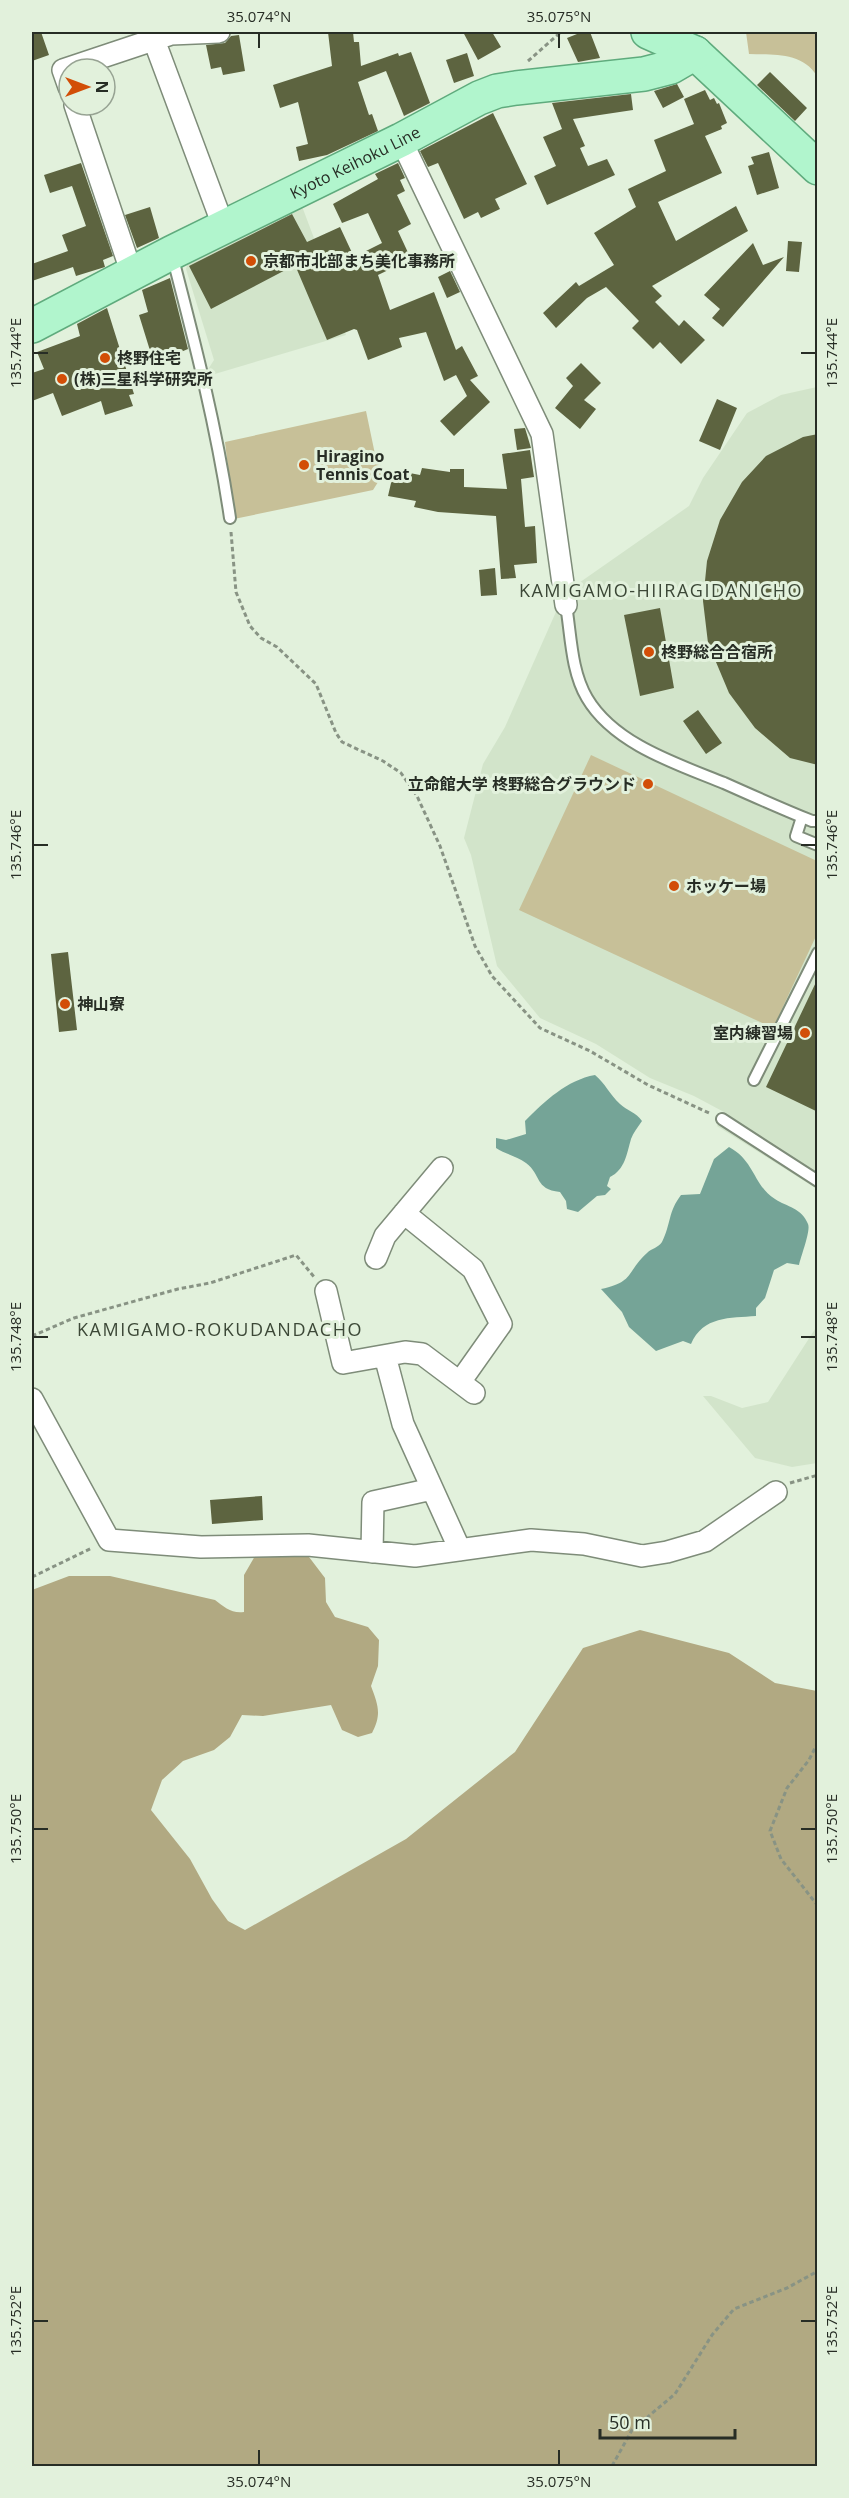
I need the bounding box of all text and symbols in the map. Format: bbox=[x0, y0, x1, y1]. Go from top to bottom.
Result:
text: 35.074°N bbox=[227, 6, 291, 26]
text: 35.075°N bbox=[527, 6, 591, 26]
north arrow bbox=[57, 57, 117, 117]
text: N bbox=[91, 80, 113, 94]
street label: Kyoto Keihoku Line bbox=[286, 121, 424, 204]
place label: 京都市北部まち美化事務所 bbox=[263, 250, 455, 272]
marker: 京都市北部まち美化事務所 bbox=[244, 254, 258, 268]
text: 135.744°E bbox=[5, 318, 25, 388]
text: 135.744°E bbox=[821, 318, 841, 388]
place label: 柊野住宅 bbox=[117, 347, 181, 369]
marker: 柊野住宅 bbox=[98, 351, 112, 365]
place label: (株)三星科学研究所 bbox=[74, 368, 213, 390]
marker: (株)三星科学研究所 bbox=[55, 372, 69, 386]
place label: Hiragino Tennis Coat bbox=[316, 445, 410, 485]
marker: Hiragino Tennis Coat bbox=[297, 458, 311, 472]
district label: KAMIGAMO-HIIRAGIDANICHO bbox=[519, 578, 803, 602]
place label: 柊野総合合宿所 bbox=[661, 641, 773, 663]
marker: 柊野総合合宿所 bbox=[642, 645, 656, 659]
place label: 立命館大学 柊野総合グラウンド bbox=[408, 773, 636, 795]
marker: 立命館大学 柊野総合グラウンド bbox=[641, 777, 655, 791]
text: 135.746°E bbox=[5, 810, 25, 880]
text: 135.746°E bbox=[821, 810, 841, 880]
place label: ホッケー場 bbox=[686, 875, 766, 897]
marker: ホッケー場 bbox=[667, 879, 681, 893]
place label: 神山寮 bbox=[77, 993, 125, 1015]
marker: 神山寮 bbox=[58, 997, 72, 1011]
place label: 室内練習場 bbox=[713, 1022, 793, 1044]
marker: 室内練習場 bbox=[798, 1026, 812, 1040]
text: 135.748°E bbox=[5, 1302, 25, 1372]
text: 135.748°E bbox=[821, 1302, 841, 1372]
district label: KAMIGAMO-ROKUDANDACHO bbox=[77, 1317, 363, 1341]
text: 135.750°E bbox=[5, 1794, 25, 1864]
text: 135.750°E bbox=[821, 1794, 841, 1864]
text: 135.752°E bbox=[5, 2286, 25, 2356]
text: 135.752°E bbox=[821, 2286, 841, 2356]
scale bar bbox=[600, 2402, 735, 2440]
text: 50 m bbox=[609, 2410, 651, 2434]
text: 35.074°N bbox=[227, 2471, 291, 2491]
text: 35.075°N bbox=[527, 2471, 591, 2491]

